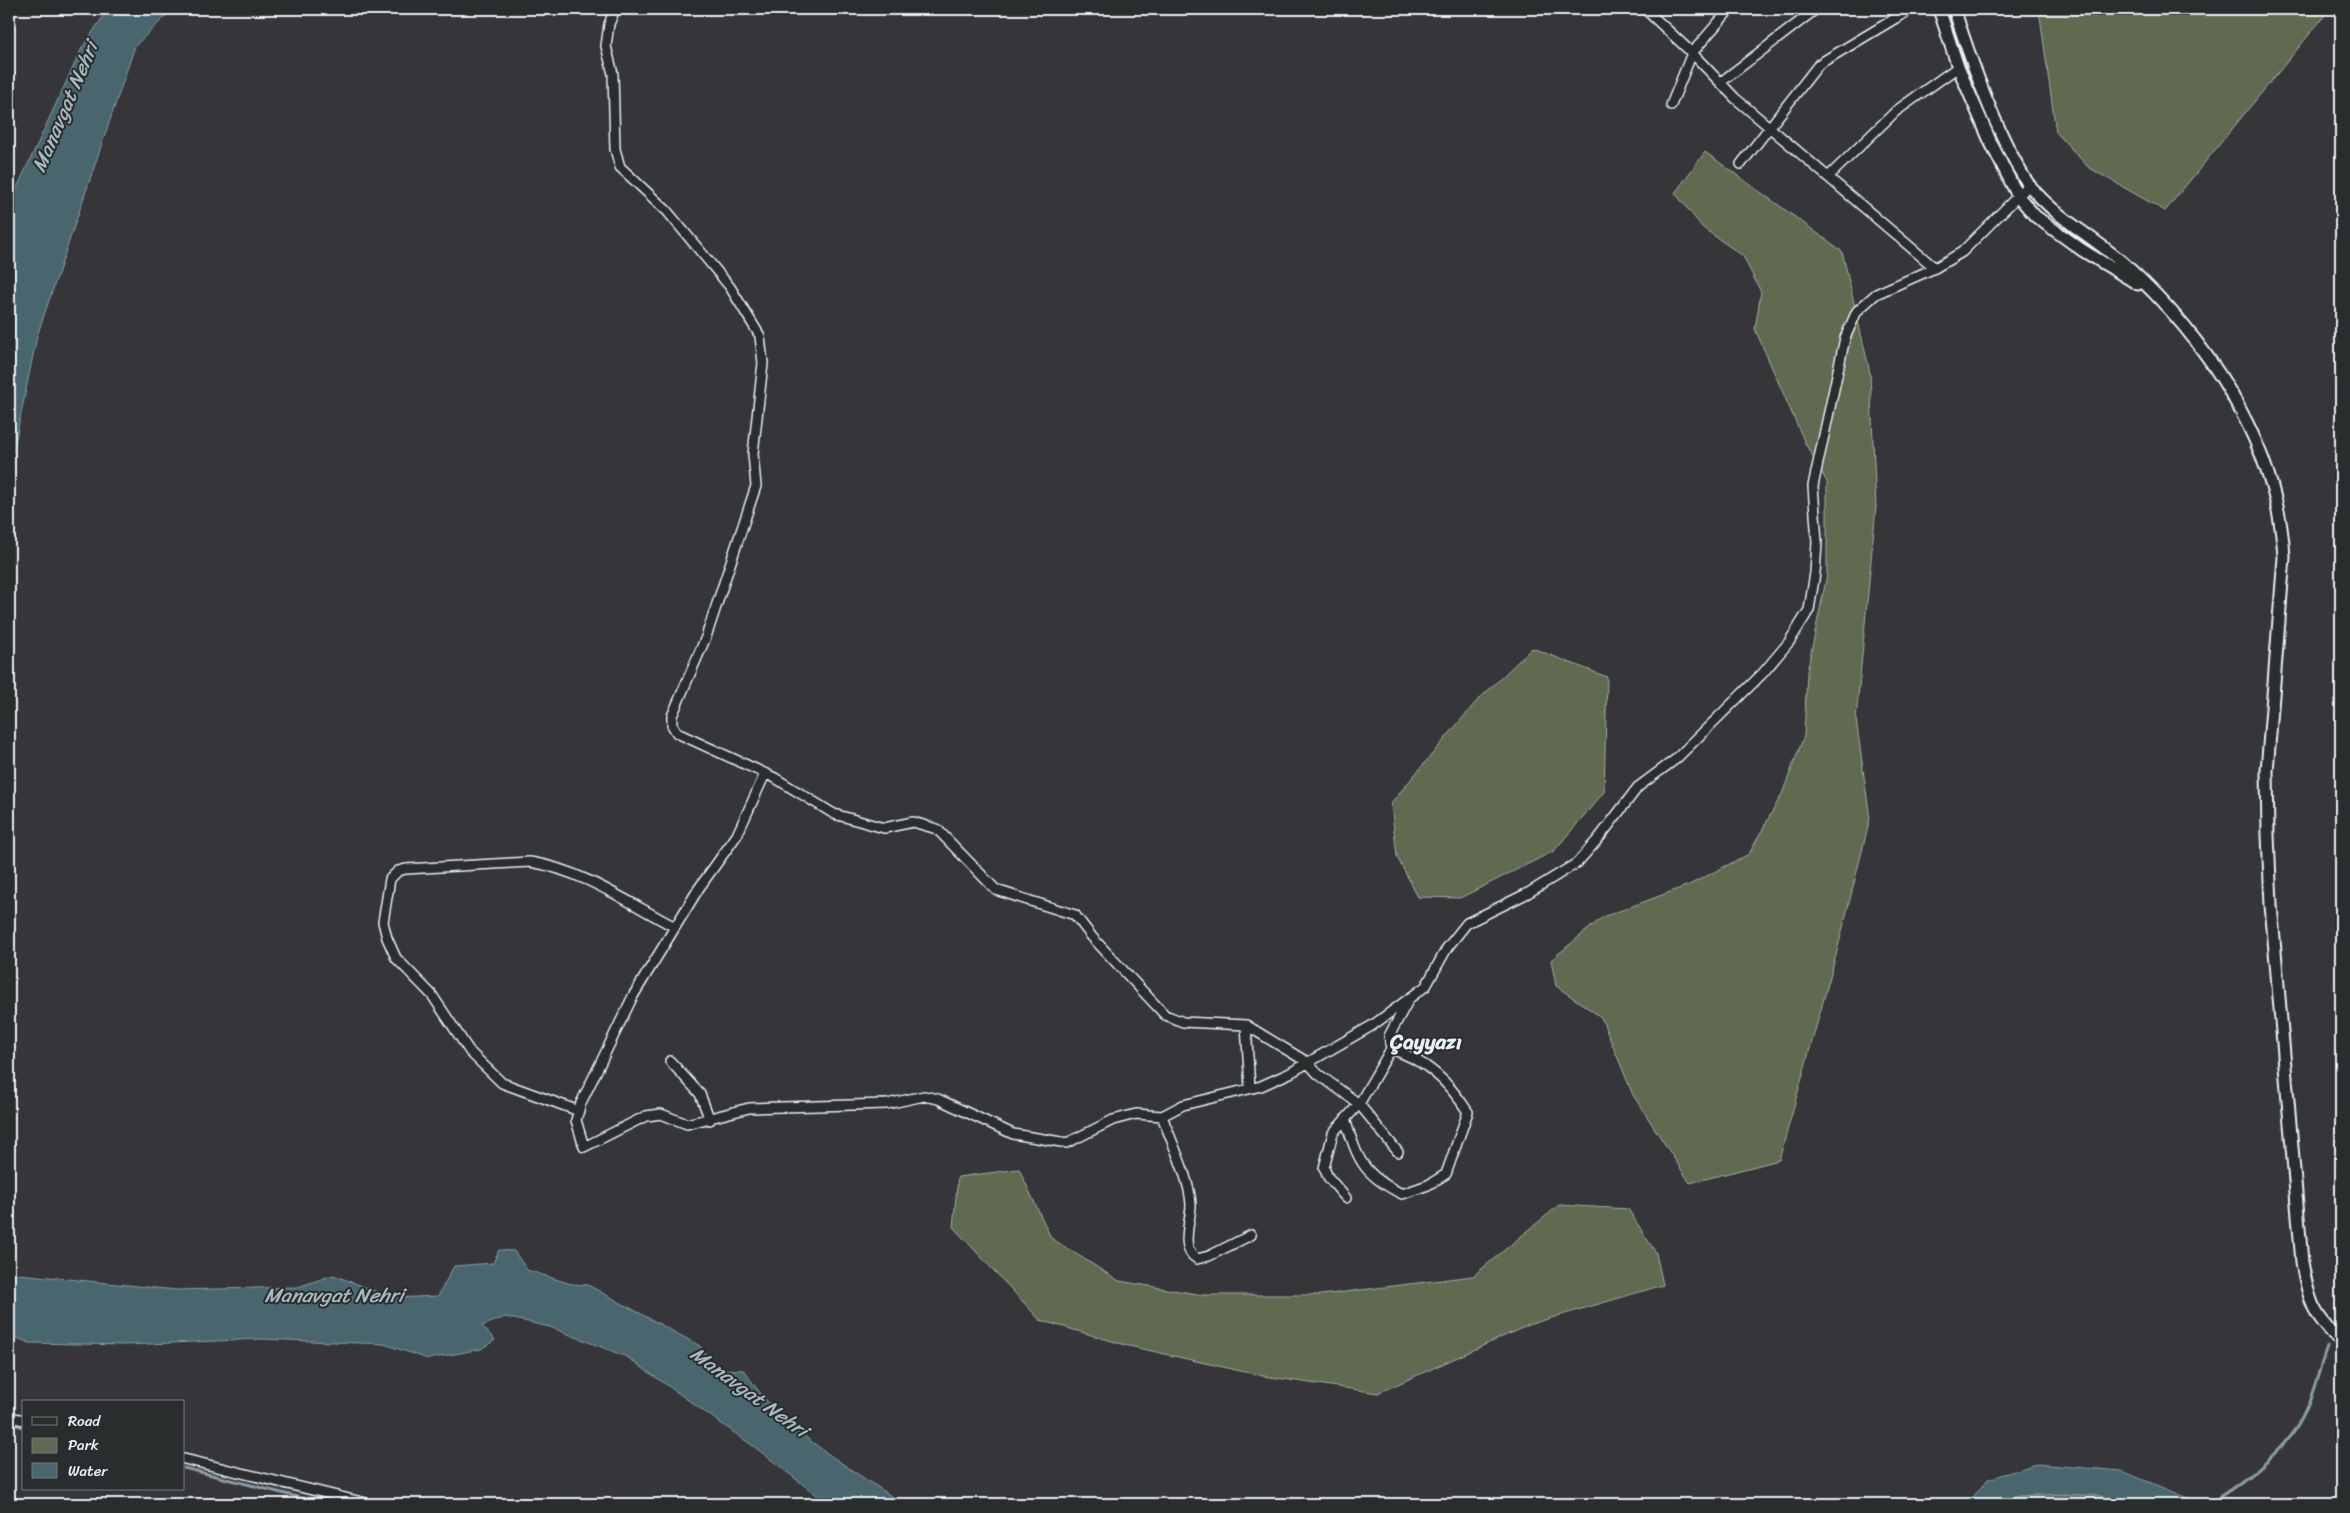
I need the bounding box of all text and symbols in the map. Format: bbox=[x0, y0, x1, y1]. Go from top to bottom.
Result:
water label: Manavgat Nehri bbox=[22, 32, 110, 178]
district label: Çayyazı bbox=[1389, 1023, 1462, 1061]
water label: Manavgat Nehri bbox=[265, 1278, 408, 1313]
water label: Manavgat Nehri bbox=[683, 1337, 819, 1450]
legend bbox=[22, 1400, 185, 1490]
text: Road bbox=[68, 1408, 101, 1434]
text: Park bbox=[68, 1432, 99, 1458]
text: Water bbox=[68, 1458, 108, 1484]

